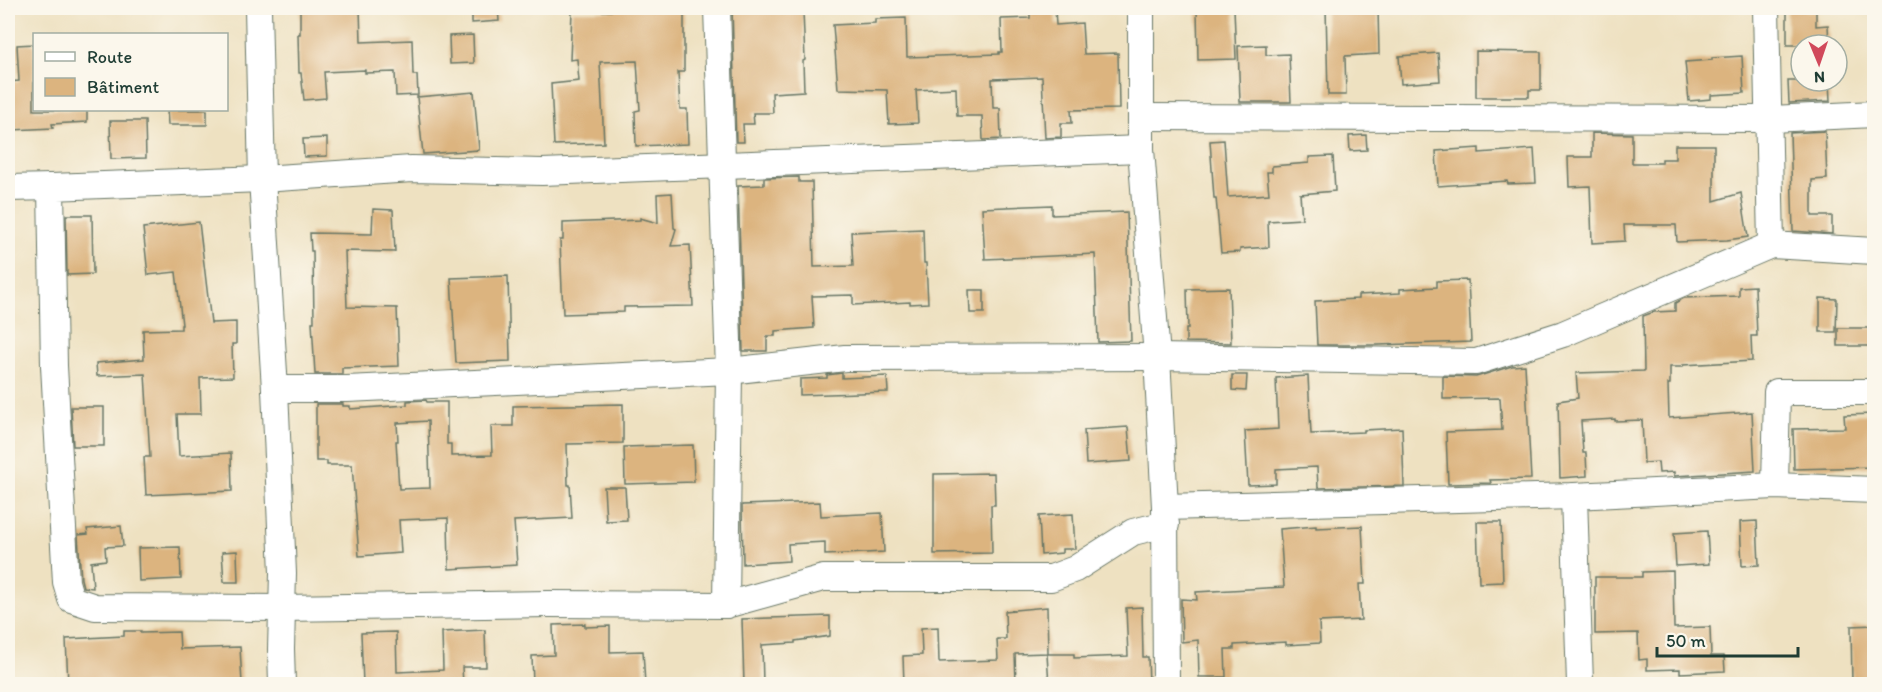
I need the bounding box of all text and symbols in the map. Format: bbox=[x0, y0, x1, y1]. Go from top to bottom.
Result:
legend bbox=[33, 33, 228, 111]
north arrow bbox=[1789, 33, 1849, 93]
text: Route bbox=[87, 46, 132, 68]
text: N bbox=[1814, 68, 1825, 87]
text: Bâtiment bbox=[87, 76, 160, 98]
scale bar bbox=[1657, 620, 1798, 658]
text: 50 m bbox=[1666, 630, 1706, 652]

